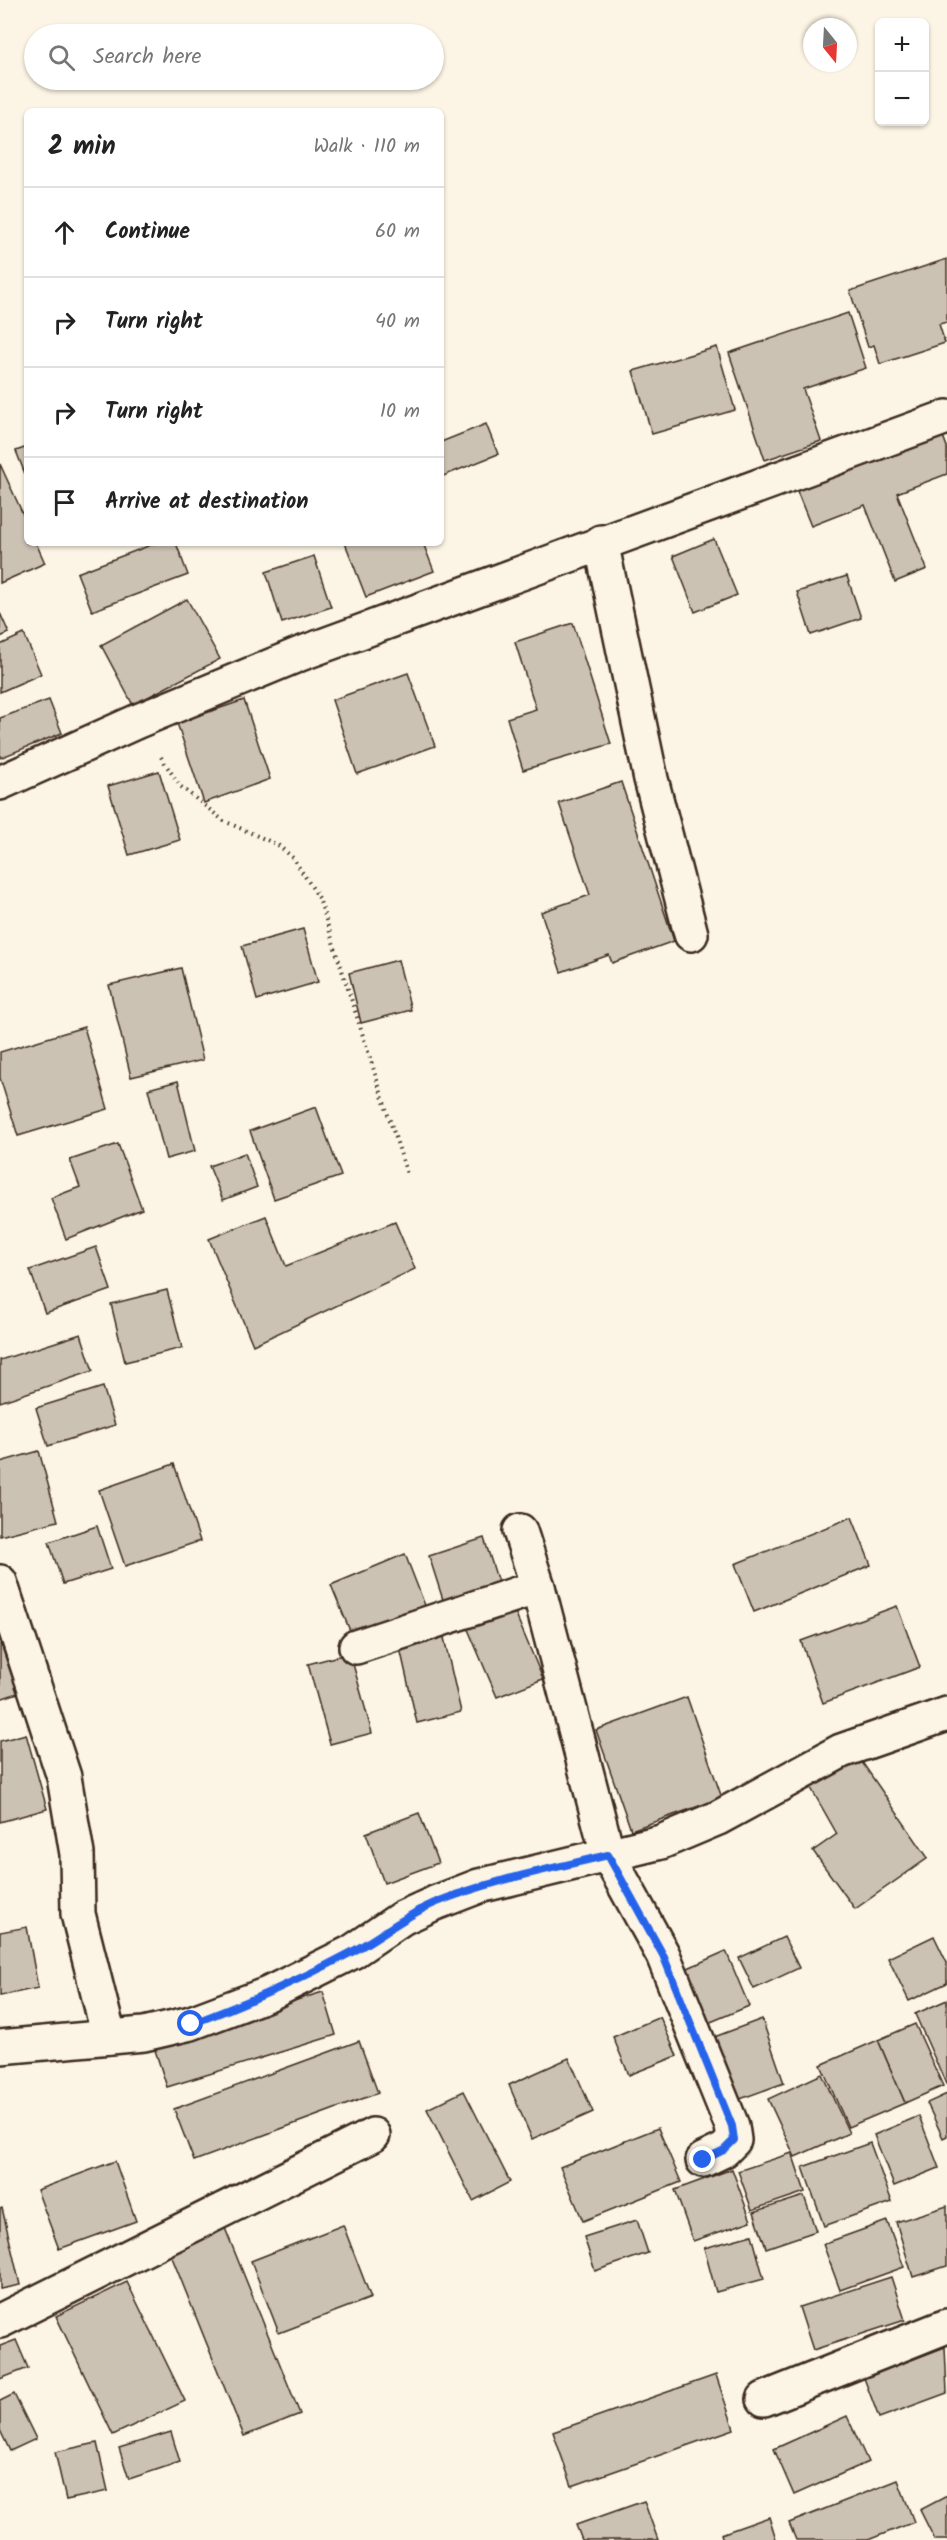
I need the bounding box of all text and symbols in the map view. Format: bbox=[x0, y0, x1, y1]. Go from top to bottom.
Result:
north arrow bbox=[803, 18, 857, 72]
map controls bbox=[875, 18, 929, 126]
button: + bbox=[875, 18, 929, 72]
search box bbox=[24, 24, 444, 90]
text: Search here bbox=[93, 40, 201, 75]
icon: search bbox=[45, 41, 78, 74]
button: − bbox=[875, 72, 929, 126]
text: 2 min bbox=[48, 126, 116, 168]
text: Walk · 110 m bbox=[313, 131, 420, 163]
text: Continue bbox=[105, 215, 190, 250]
icon: ahead bbox=[48, 216, 81, 249]
text: 60 m bbox=[375, 216, 420, 248]
text: Turn right bbox=[105, 305, 203, 340]
icon: right bbox=[48, 306, 81, 339]
text: 40 m bbox=[375, 306, 420, 338]
text: Turn right bbox=[105, 395, 203, 430]
icon: right bbox=[48, 396, 81, 429]
text: 10 m bbox=[380, 396, 420, 428]
text: Arrive at destination bbox=[105, 485, 308, 520]
icon: arrive bbox=[48, 486, 81, 519]
route start bbox=[177, 2010, 203, 2036]
route end bbox=[689, 2146, 715, 2172]

